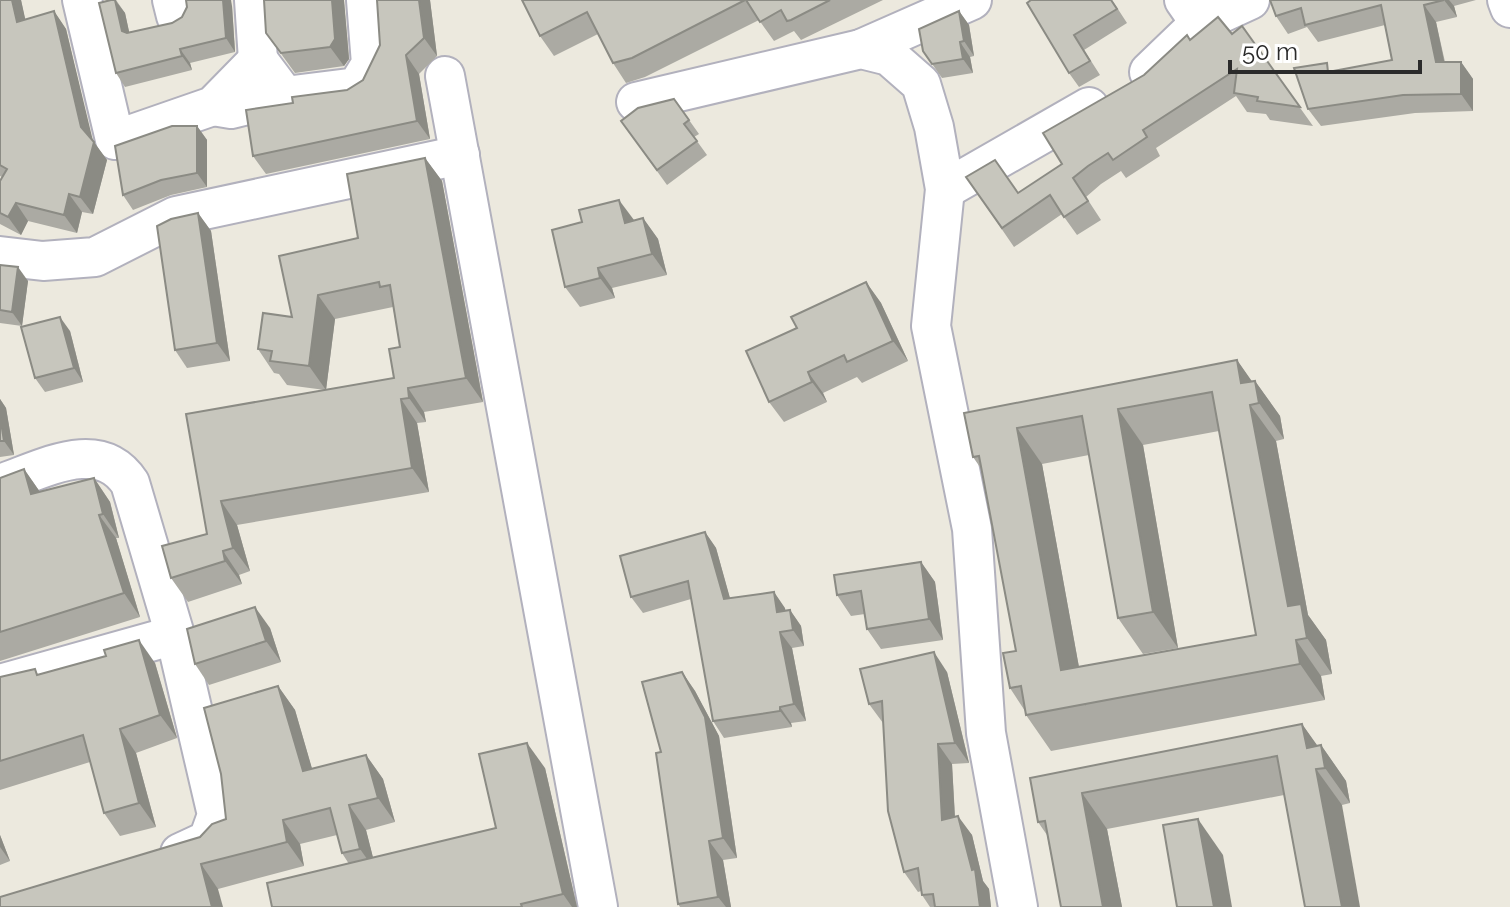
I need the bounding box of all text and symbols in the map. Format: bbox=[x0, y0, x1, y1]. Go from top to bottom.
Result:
scale bar bbox=[1230, 24, 1420, 74]
text: 50 m bbox=[1242, 37, 1298, 66]

